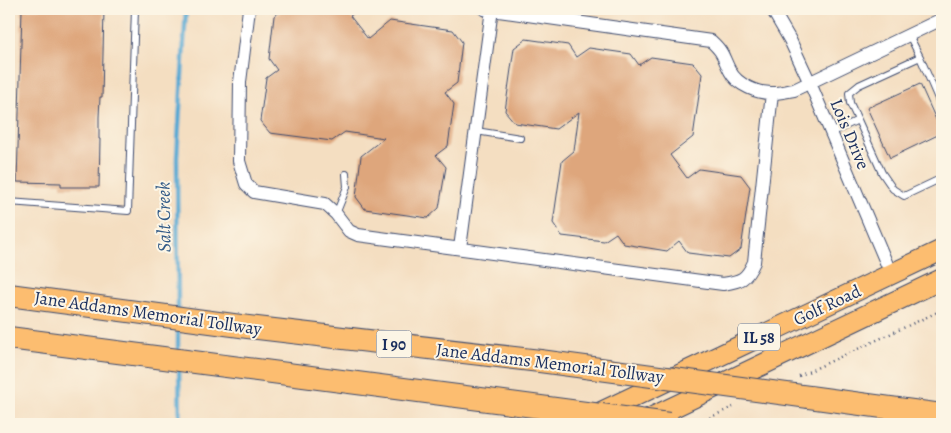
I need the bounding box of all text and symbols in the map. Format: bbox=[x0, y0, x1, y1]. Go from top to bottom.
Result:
street label: Lois Drive bbox=[824, 95, 876, 173]
water label: Salt Creek bbox=[150, 181, 178, 253]
street label: Golf Road bbox=[789, 279, 865, 331]
street label: Jane Addams Memorial Tollway bbox=[33, 285, 264, 341]
road number: IL 58 bbox=[738, 324, 780, 351]
road number: I 90 bbox=[376, 330, 412, 358]
street label: Jane Addams Memorial Tollway bbox=[435, 337, 666, 389]

